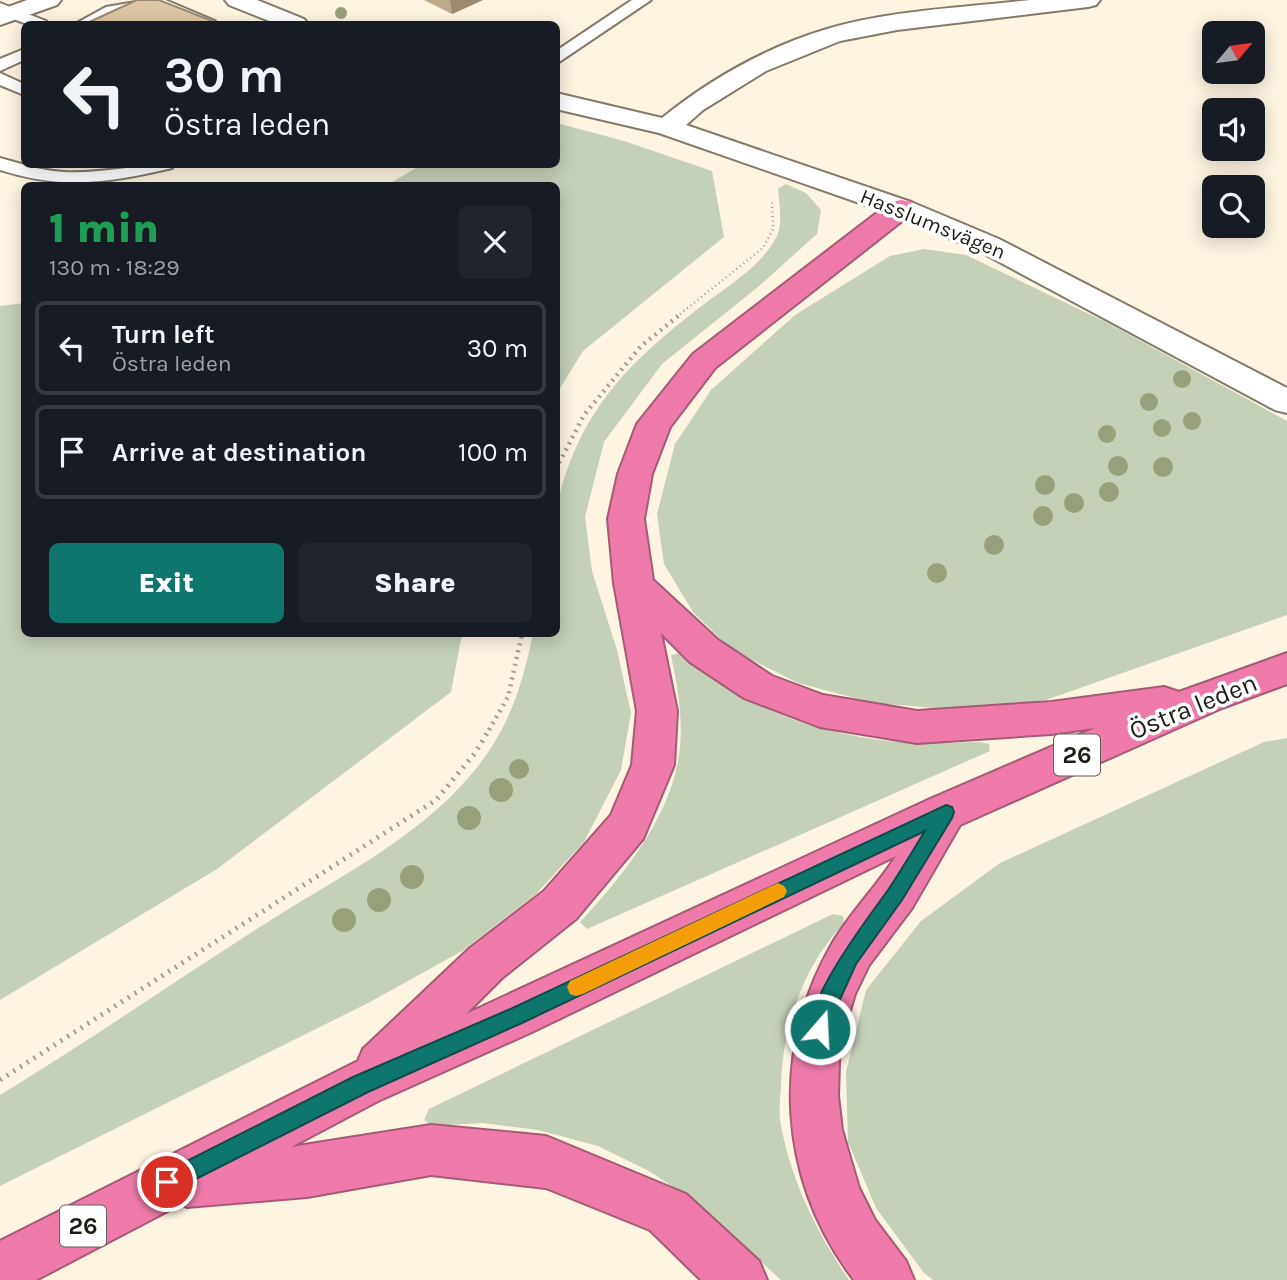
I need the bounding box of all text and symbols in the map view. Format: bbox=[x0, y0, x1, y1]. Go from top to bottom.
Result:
north arrow bbox=[1202, 21, 1265, 84]
map controls bbox=[1202, 21, 1265, 238]
text: 30 m bbox=[164, 47, 284, 104]
icon: left bbox=[49, 49, 140, 140]
button: sound bbox=[1202, 98, 1265, 161]
text: Östra leden bbox=[164, 106, 330, 143]
button: search bbox=[1202, 175, 1265, 238]
street label: Hasslumsvägen bbox=[857, 184, 1009, 264]
text: 1 min bbox=[49, 203, 159, 253]
button: close bbox=[458, 205, 532, 279]
text: 130 m · 18:29 bbox=[49, 254, 180, 281]
text: Turn left bbox=[112, 319, 214, 350]
icon: left bbox=[53, 329, 91, 367]
text: 30 m bbox=[467, 333, 528, 364]
text: Östra leden bbox=[112, 350, 232, 377]
icon: arrive bbox=[53, 433, 91, 471]
text: Arrive at destination bbox=[112, 437, 366, 468]
text: 100 m bbox=[458, 437, 528, 468]
button: Exit bbox=[49, 543, 284, 623]
button: Share bbox=[298, 543, 532, 623]
street label: Östra leden bbox=[1125, 667, 1262, 746]
road number: 26 bbox=[1054, 734, 1100, 776]
position arrow bbox=[783, 992, 857, 1066]
pin bbox=[137, 1152, 197, 1212]
icon: arrive bbox=[148, 1163, 186, 1201]
road number: 26 bbox=[60, 1206, 106, 1246]

